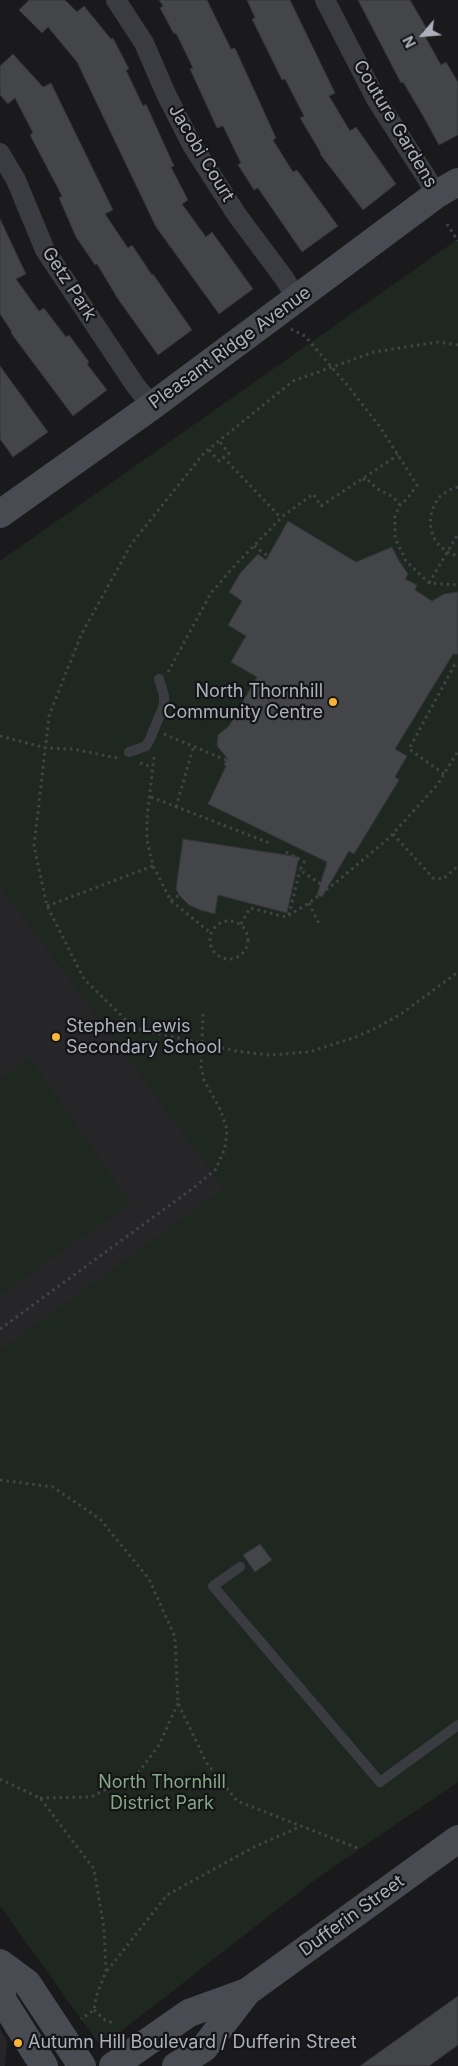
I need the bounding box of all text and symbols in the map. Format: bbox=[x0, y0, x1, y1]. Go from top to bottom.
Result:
north arrow bbox=[398, 10, 448, 60]
text: N bbox=[399, 33, 419, 51]
street label: Couture Gardens bbox=[348, 56, 442, 192]
street label: Jacobi Court bbox=[164, 101, 238, 205]
street label: Getz Park bbox=[37, 243, 101, 325]
street label: Pleasant Ridge Avenue bbox=[145, 282, 315, 414]
place label: North Thornhill Community Centre bbox=[163, 681, 323, 724]
marker: North Thornhill Community Centre bbox=[327, 696, 339, 708]
place label: Stephen Lewis Secondary School bbox=[66, 1016, 222, 1058]
marker: Stephen Lewis Secondary School bbox=[50, 1031, 62, 1043]
park label: North Thornhill District Park bbox=[98, 1772, 226, 1815]
street label: Dufferin Street bbox=[295, 1871, 409, 1961]
place label: Autumn Hill Boulevard / Dufferin Street bbox=[28, 2032, 357, 2054]
marker: Autumn Hill Boulevard / Dufferin Street bbox=[12, 2037, 24, 2049]

